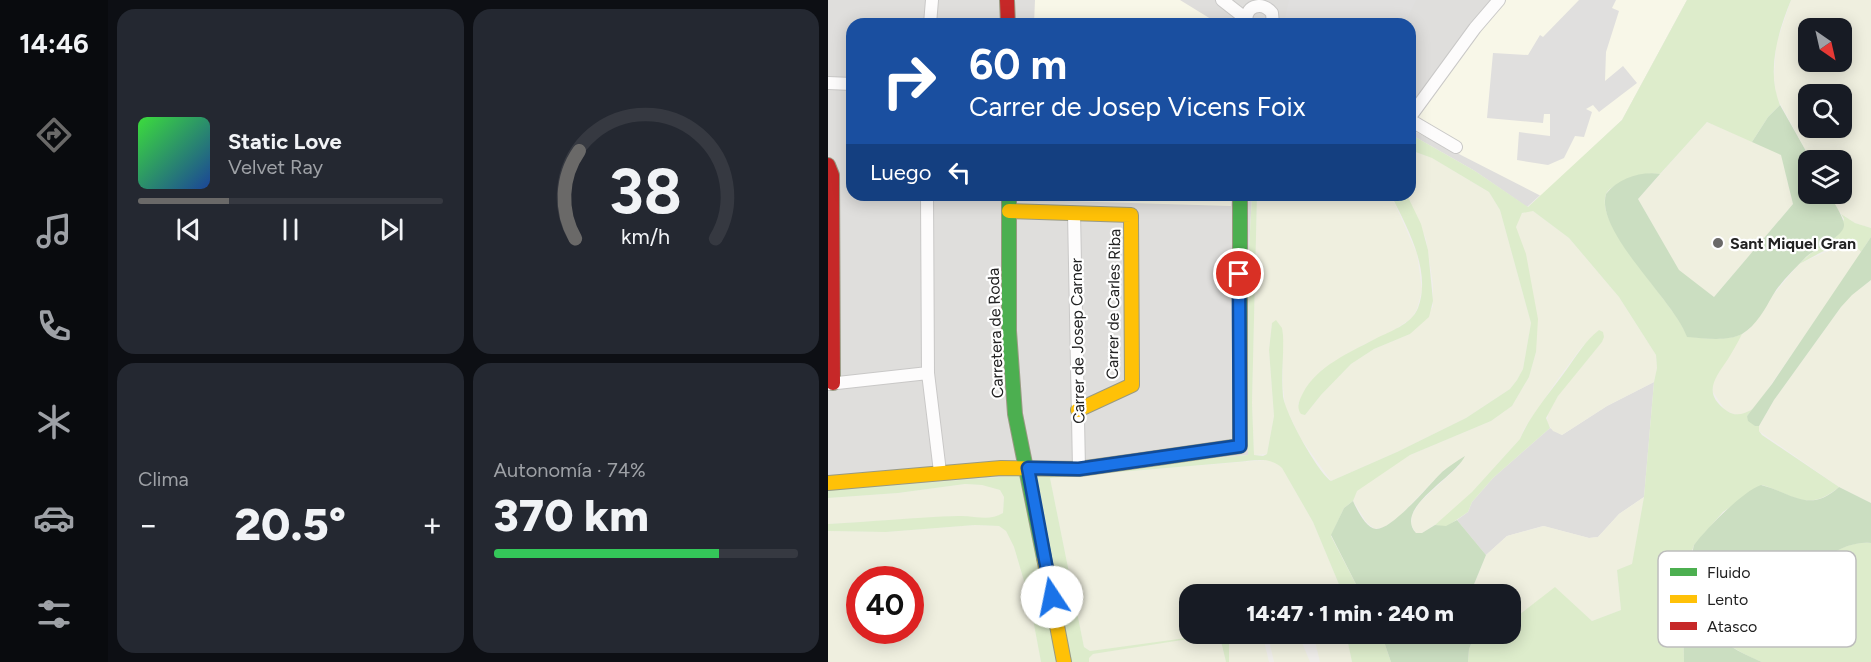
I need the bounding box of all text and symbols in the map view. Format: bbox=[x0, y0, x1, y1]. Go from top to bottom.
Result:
north arrow bbox=[1798, 18, 1852, 72]
map controls bbox=[1798, 18, 1852, 204]
text: 14:46 bbox=[19, 27, 89, 60]
text: 60 m bbox=[969, 39, 1067, 90]
icon: right bbox=[870, 42, 948, 120]
button: search bbox=[1798, 84, 1852, 138]
text: Carrer de Josep Vicens Foix bbox=[969, 90, 1306, 123]
icon: directions bbox=[33, 114, 75, 156]
text: Static Love bbox=[228, 128, 342, 155]
button: layers bbox=[1798, 150, 1852, 204]
text: 38 bbox=[609, 154, 682, 229]
text: Velvet Ray bbox=[228, 155, 323, 179]
icon: left bbox=[943, 156, 976, 189]
text: Luego bbox=[870, 159, 931, 186]
icon: music bbox=[33, 210, 75, 252]
icon: previous bbox=[172, 213, 205, 246]
icon: pause bbox=[274, 213, 307, 246]
icon: next bbox=[375, 213, 408, 246]
text: km/h bbox=[621, 224, 670, 249]
street label: Carrer de Carles Riba bbox=[1103, 228, 1124, 380]
place label: Sant Miquel Gran bbox=[1730, 234, 1856, 253]
marker: Sant Miquel Gran bbox=[1711, 236, 1725, 250]
pin bbox=[1213, 248, 1264, 299]
street label: Carrer de Josep Carner bbox=[1067, 257, 1088, 424]
icon: arrive bbox=[1222, 257, 1255, 290]
street label: Carretera de Roda bbox=[984, 267, 1007, 398]
icon: phone bbox=[33, 305, 75, 347]
icon: climate bbox=[33, 401, 75, 443]
text: Autonomía · 74% bbox=[494, 458, 646, 482]
text: Clima bbox=[138, 467, 189, 491]
text: 370 km bbox=[494, 488, 649, 542]
icon: car bbox=[33, 497, 75, 539]
text: 20.5° bbox=[235, 497, 346, 551]
text: − bbox=[138, 505, 159, 544]
text: + bbox=[422, 505, 443, 544]
legend bbox=[1658, 551, 1856, 647]
text: Fluido bbox=[1707, 563, 1751, 582]
position arrow bbox=[1020, 565, 1084, 629]
speed limit sign: 40 bbox=[846, 566, 924, 644]
text: Lento bbox=[1707, 590, 1748, 609]
icon: filters bbox=[33, 593, 75, 635]
text: 14:47 · 1 min · 240 m bbox=[1246, 600, 1454, 627]
text: Atasco bbox=[1707, 617, 1757, 636]

